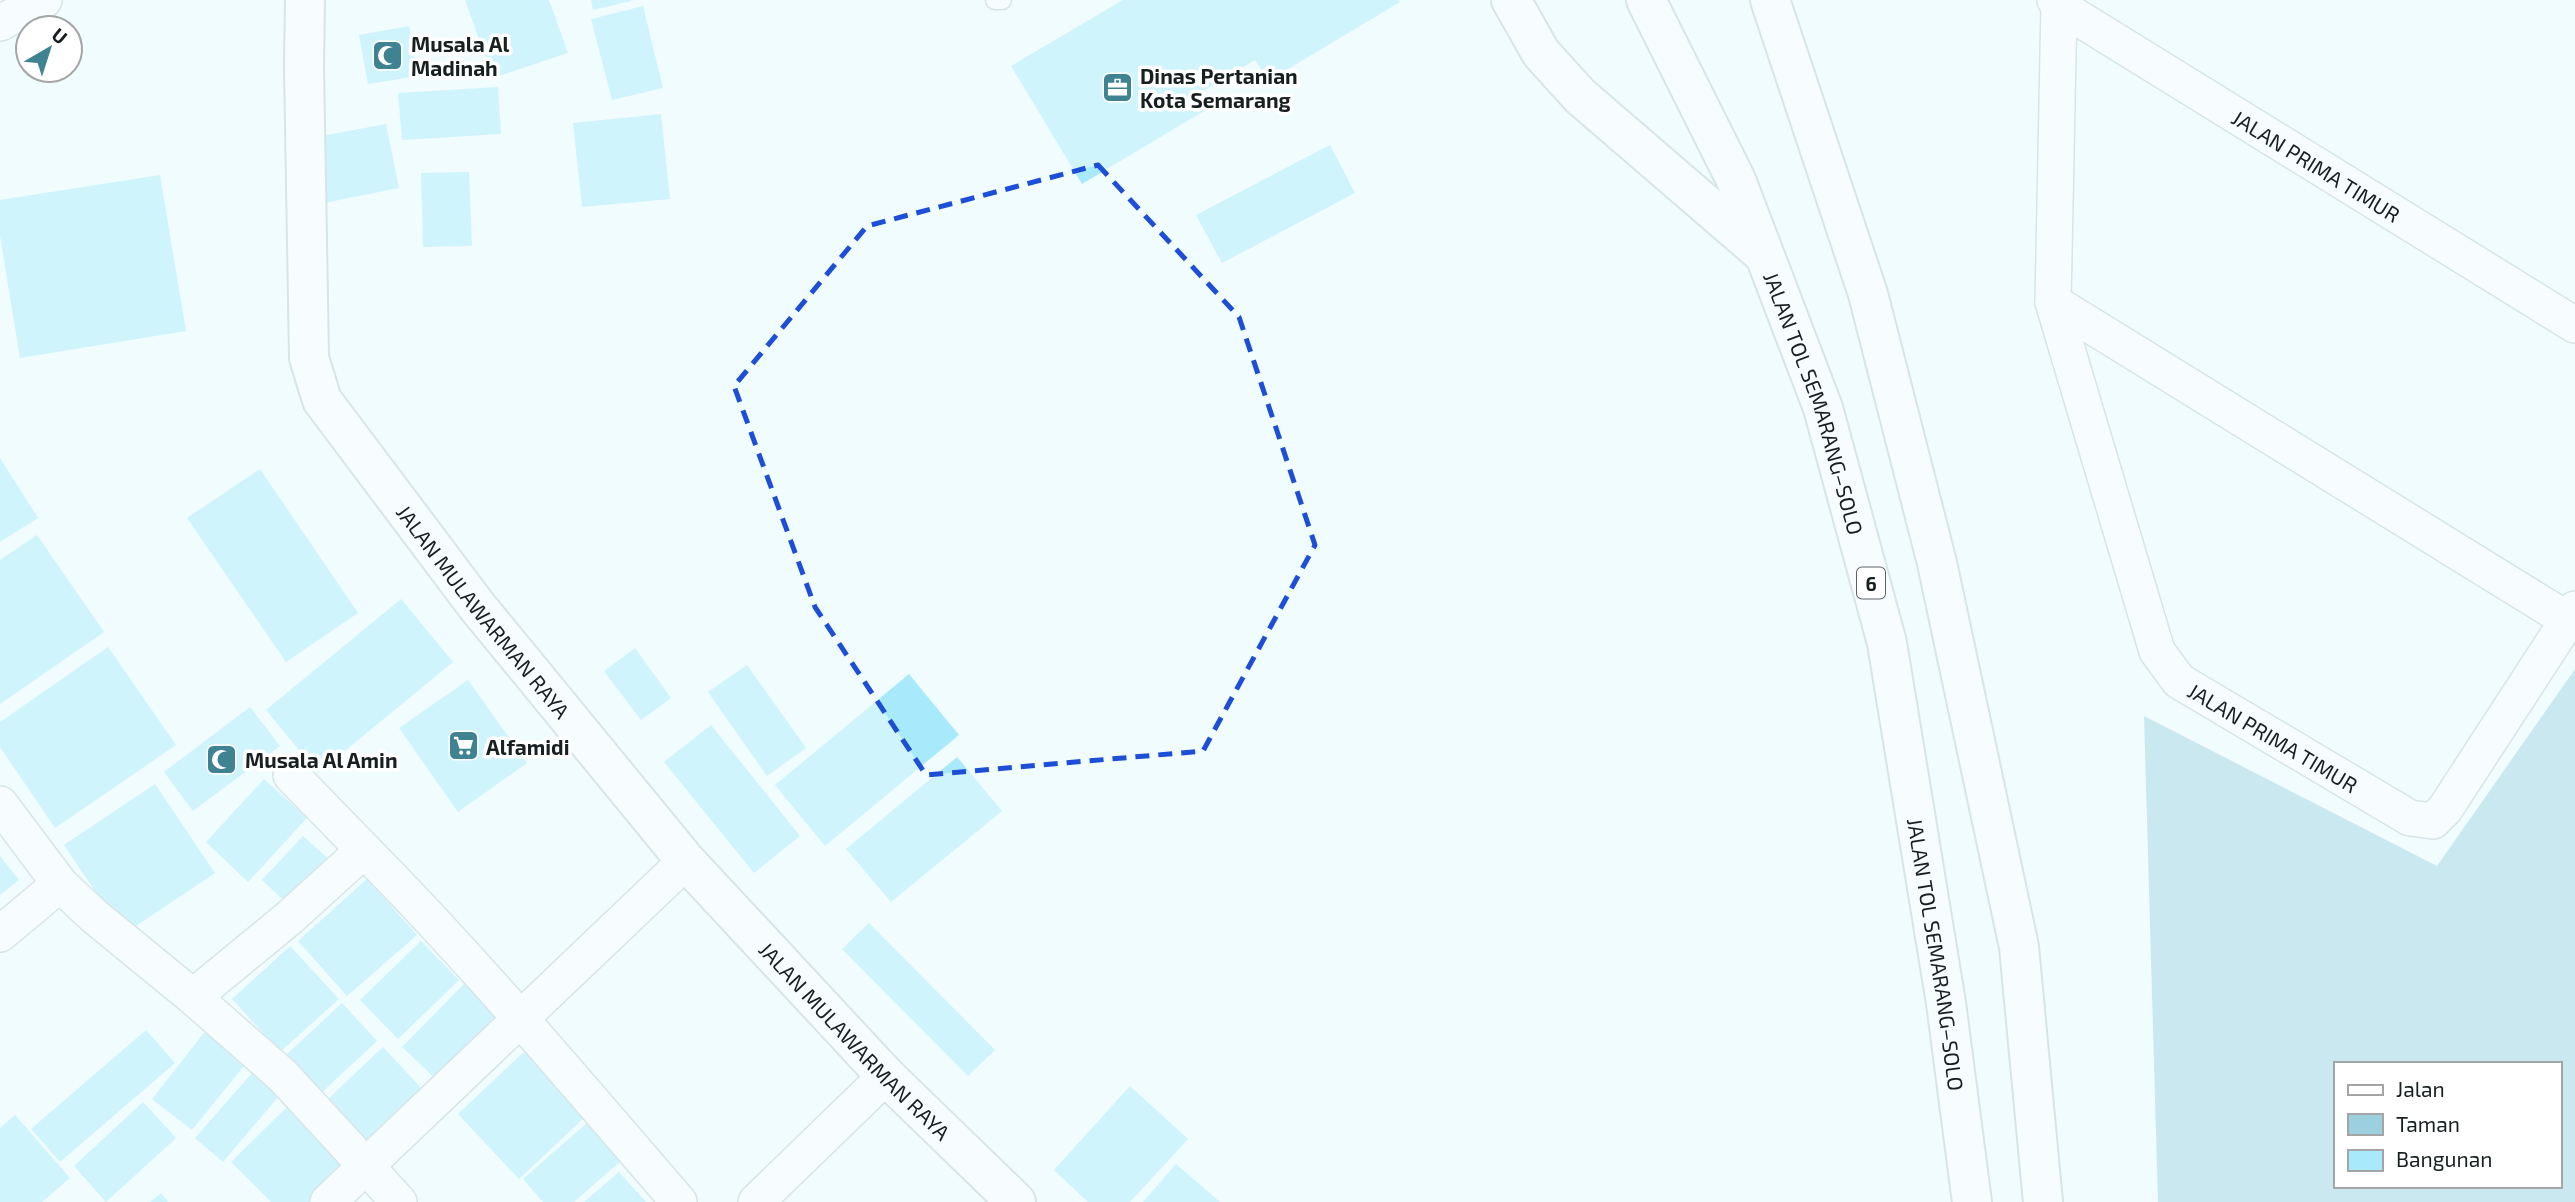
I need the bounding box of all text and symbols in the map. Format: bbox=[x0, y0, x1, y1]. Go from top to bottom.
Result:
north arrow bbox=[14, 14, 84, 84]
text: U bbox=[48, 22, 72, 48]
place label: Musala Al Madinah bbox=[411, 31, 509, 80]
mosque icon: Musala Al Madinah bbox=[371, 38, 405, 72]
place label: Dinas Pertanian Kota Semarang bbox=[1140, 63, 1298, 112]
office icon: Dinas Pertanian Kota Semarang bbox=[1100, 70, 1134, 104]
street label: JALAN PRIMA TIMUR bbox=[2228, 104, 2405, 227]
street label: JALAN TOL SEMARANG–SOLO bbox=[1760, 268, 1869, 537]
street label: JALAN MULAWARMAN RAYA bbox=[392, 499, 576, 723]
road number: 6 bbox=[1857, 568, 1885, 598]
street label: JALAN PRIMA TIMUR bbox=[2184, 677, 2363, 797]
supermarket icon: Alfamidi bbox=[446, 729, 480, 763]
place label: Alfamidi bbox=[486, 734, 569, 759]
mosque icon: Musala Al Amin bbox=[205, 742, 239, 776]
place label: Musala Al Amin bbox=[245, 747, 398, 772]
street label: JALAN TOL SEMARANG–SOLO bbox=[1903, 816, 1970, 1092]
street label: JALAN MULAWARMAN RAYA bbox=[755, 936, 956, 1144]
legend bbox=[2334, 1062, 2561, 1188]
text: Jalan bbox=[2396, 1076, 2445, 1101]
text: Taman bbox=[2396, 1111, 2460, 1136]
text: Bangunan bbox=[2396, 1146, 2492, 1171]

